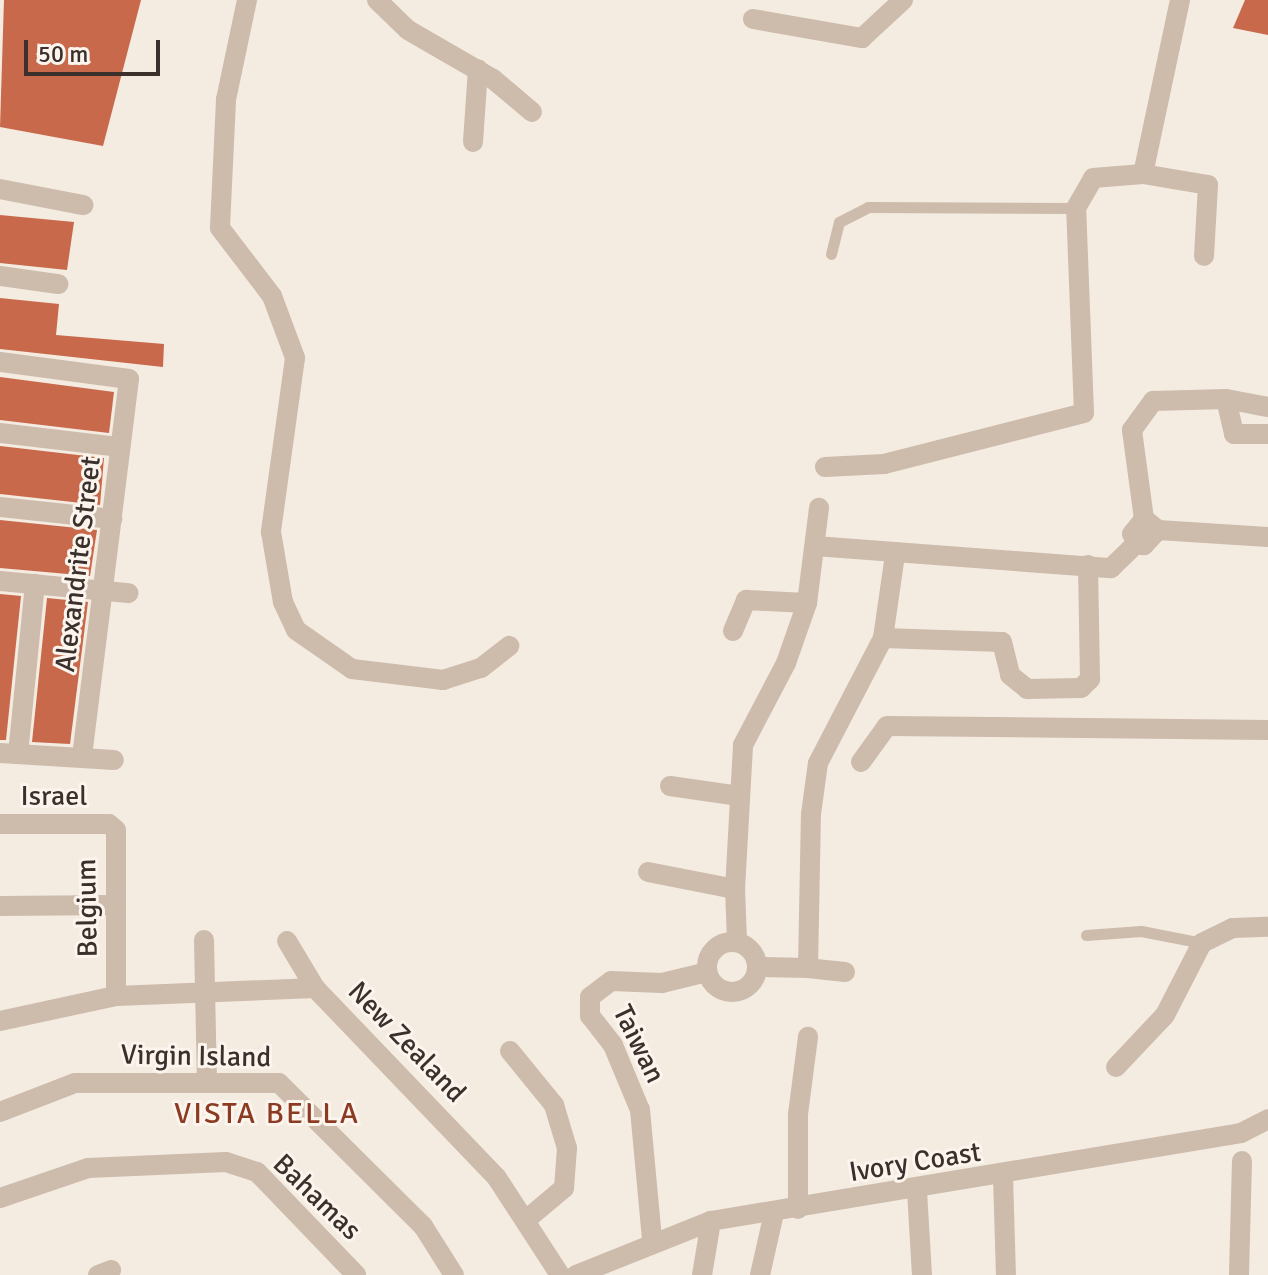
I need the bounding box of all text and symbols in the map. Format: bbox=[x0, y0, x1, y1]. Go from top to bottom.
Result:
scale bar bbox=[28, 24, 164, 74]
text: 50 m bbox=[38, 39, 88, 69]
street label: Alexandrite Street bbox=[48, 454, 108, 674]
street label: Israel bbox=[21, 779, 87, 813]
street label: Belgium bbox=[69, 858, 105, 958]
street label: New Zealand bbox=[341, 975, 473, 1109]
street label: Taiwan bbox=[606, 999, 672, 1089]
street label: Virgin Island bbox=[120, 1038, 272, 1074]
district label: VISTA BELLA bbox=[174, 1096, 360, 1132]
street label: Ivory Coast bbox=[847, 1135, 983, 1189]
street label: Bahamas bbox=[266, 1147, 368, 1247]

